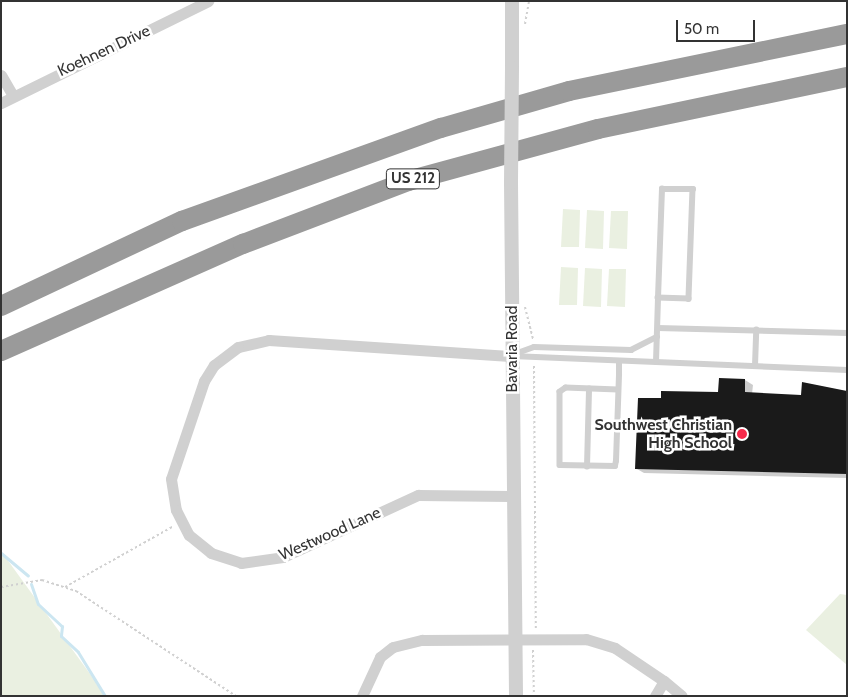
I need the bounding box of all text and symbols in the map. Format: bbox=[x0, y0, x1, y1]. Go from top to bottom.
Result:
scale bar bbox=[678, 10, 757, 42]
text: 50 m bbox=[684, 20, 719, 38]
street label: Koehnen Drive bbox=[55, 21, 153, 81]
road number: US 212 bbox=[386, 166, 440, 192]
street label: Bavaria Road bbox=[502, 306, 522, 392]
place label: Southwest Christian High School bbox=[594, 415, 732, 453]
marker: Southwest Christian High School bbox=[736, 428, 748, 440]
street label: Westwood Lane bbox=[276, 503, 384, 565]

